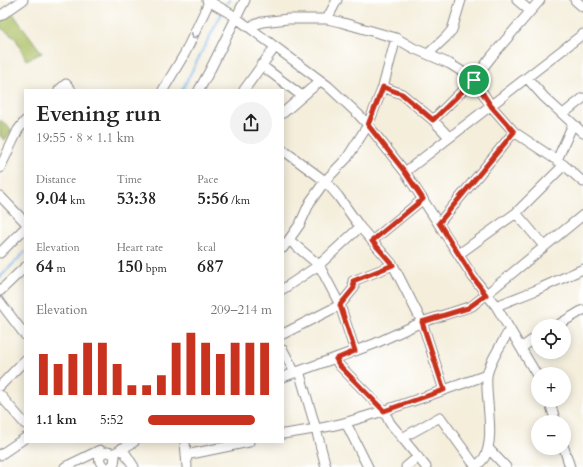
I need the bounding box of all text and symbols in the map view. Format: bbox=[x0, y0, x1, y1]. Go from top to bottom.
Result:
one-way arrow bbox=[191, 31, 199, 39]
pin bbox=[457, 63, 491, 97]
icon: arrive bbox=[463, 69, 485, 91]
text: Evening run bbox=[36, 99, 161, 129]
button: share bbox=[230, 102, 272, 144]
text: 19:55 · 8 × 1.1 km bbox=[36, 129, 135, 147]
text: Distance bbox=[36, 172, 76, 187]
text: Time bbox=[117, 172, 142, 187]
text: Pace bbox=[197, 172, 219, 187]
text: 9.04 bbox=[36, 187, 67, 210]
text: 53:38 bbox=[117, 187, 156, 210]
text: 5:56 bbox=[197, 187, 228, 210]
text: km bbox=[67, 193, 85, 208]
text: /km bbox=[228, 193, 250, 208]
text: Elevation bbox=[36, 240, 80, 255]
text: Heart rate bbox=[117, 240, 163, 255]
text: kcal bbox=[197, 240, 216, 255]
text: 64 bbox=[36, 255, 53, 278]
text: 150 bbox=[117, 255, 143, 278]
text: 687 bbox=[197, 255, 223, 278]
text: m bbox=[53, 261, 66, 276]
text: bpm bbox=[143, 261, 167, 276]
text: Elevation bbox=[36, 301, 88, 319]
text: 209–214 m bbox=[210, 301, 272, 319]
map controls bbox=[531, 319, 571, 455]
button: locate bbox=[531, 319, 571, 359]
button: + bbox=[531, 367, 571, 407]
text: 1.1 km bbox=[36, 411, 77, 429]
text: 5:52 bbox=[100, 411, 123, 429]
button: − bbox=[531, 415, 571, 455]

